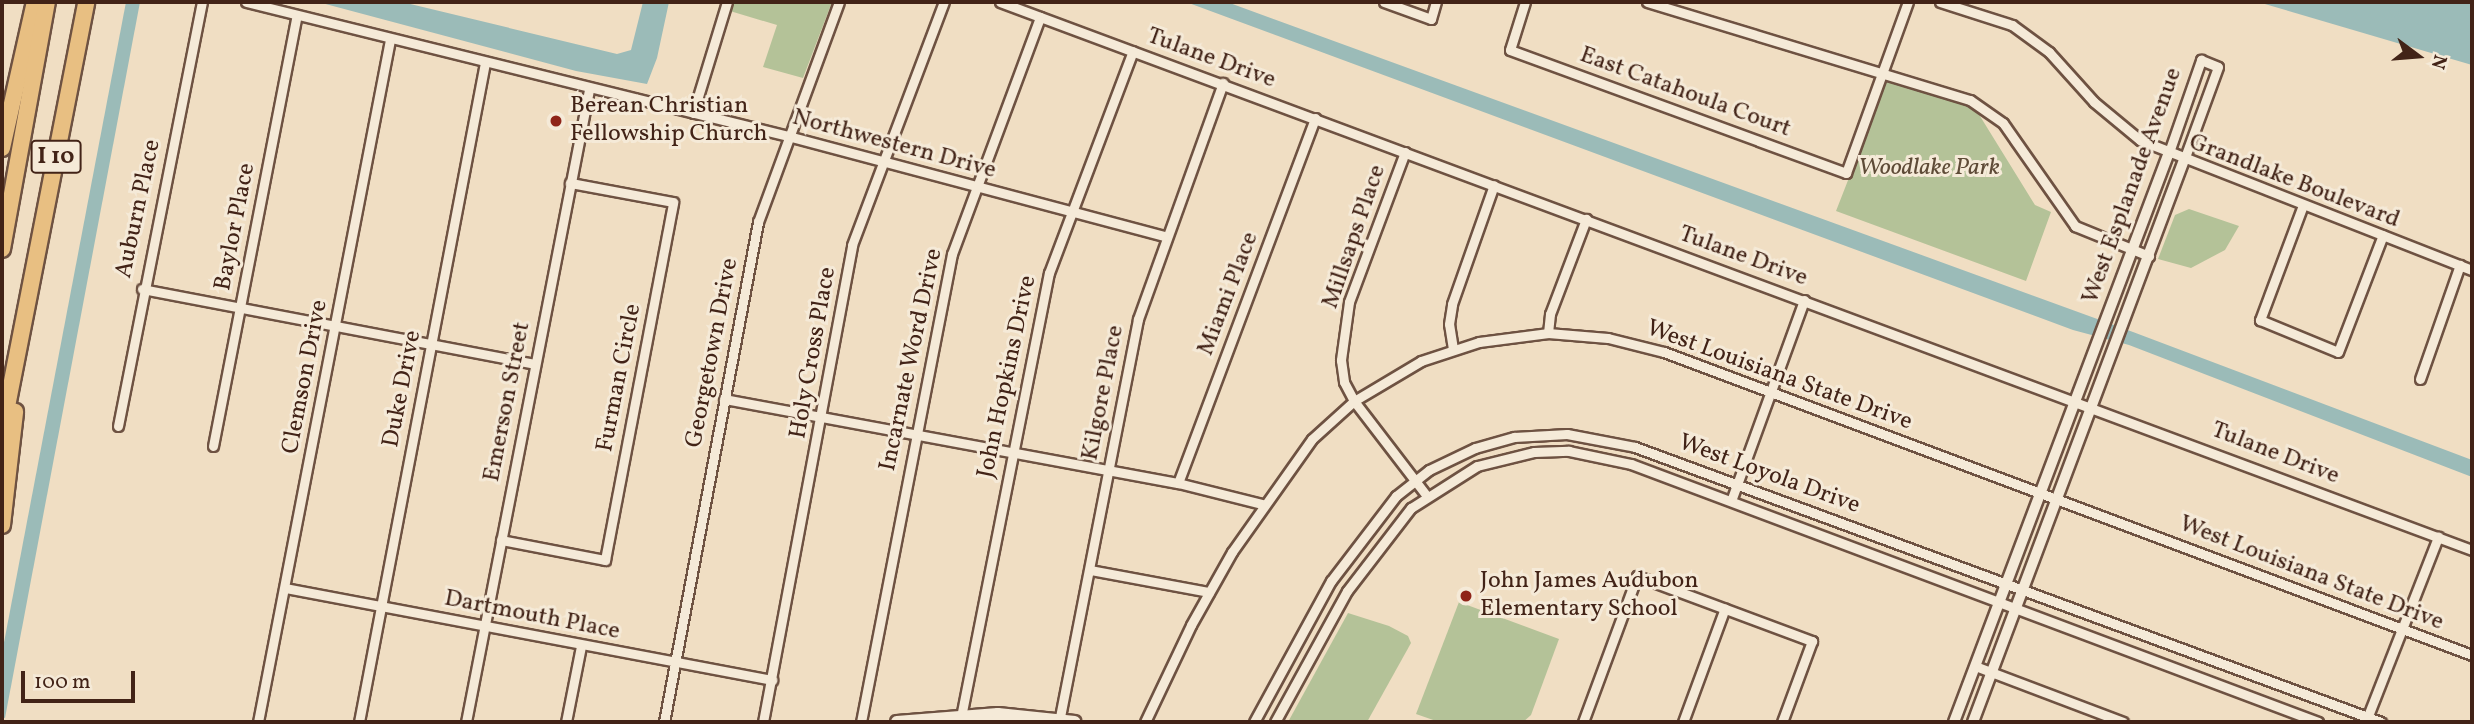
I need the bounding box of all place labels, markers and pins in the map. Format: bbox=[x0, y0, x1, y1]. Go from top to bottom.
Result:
place label: Berean Christian Fellowship Church bbox=[570, 93, 767, 149]
marker: Berean Christian Fellowship Church bbox=[548, 113, 564, 129]
place label: John James Audubon Elementary School bbox=[1480, 568, 1699, 624]
marker: John James Audubon Elementary School bbox=[1458, 588, 1474, 604]

